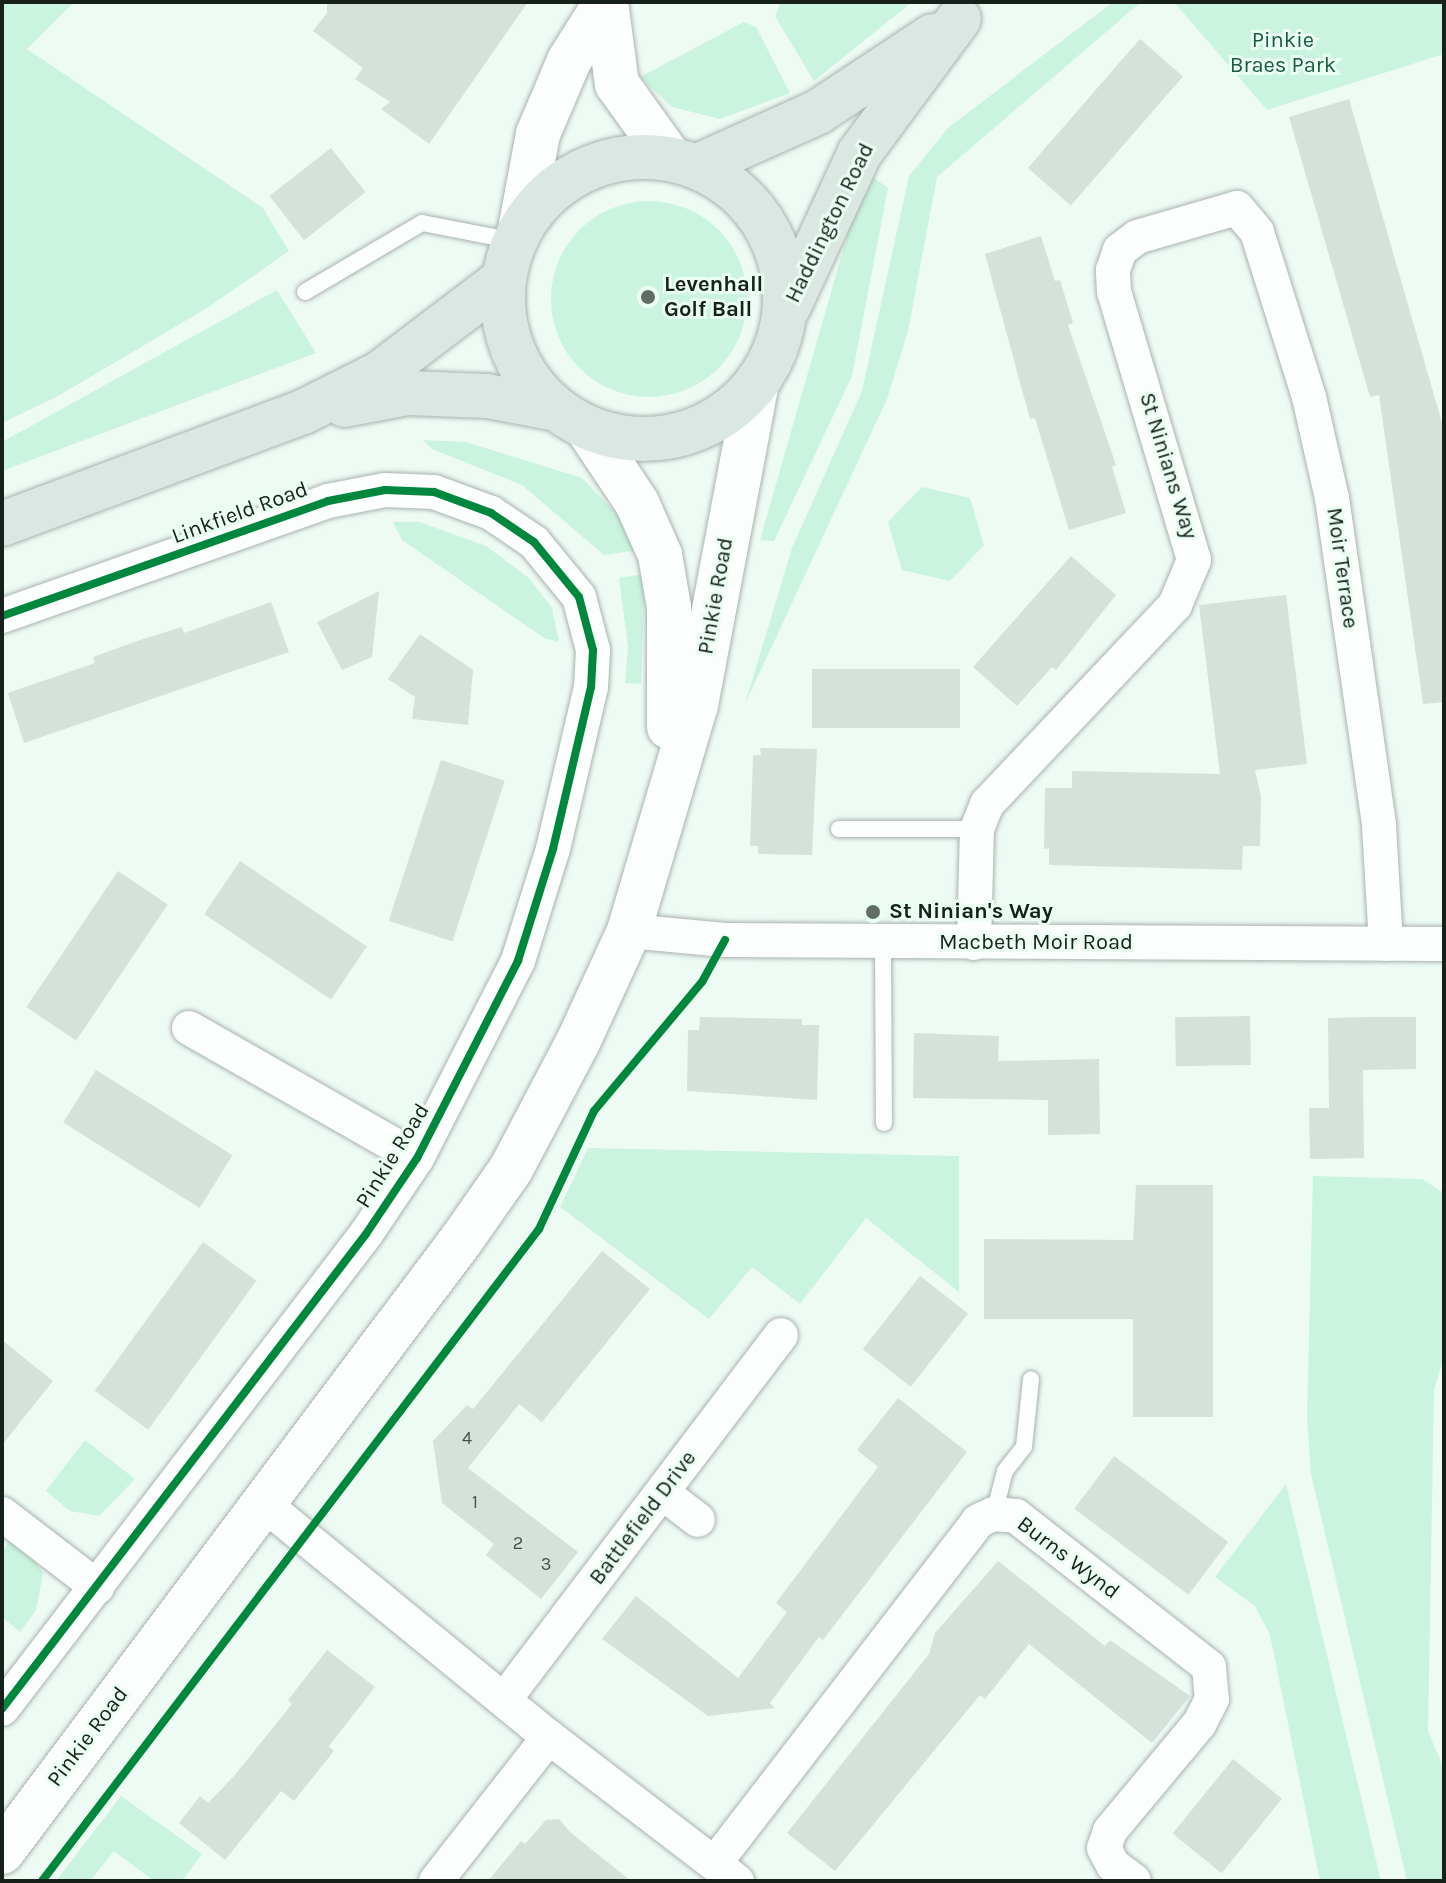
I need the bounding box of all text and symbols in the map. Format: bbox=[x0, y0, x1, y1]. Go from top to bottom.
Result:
park label: Pinkie Braes Park bbox=[1230, 27, 1336, 78]
street label: Haddington Road bbox=[780, 139, 880, 307]
place label: Levenhall Golf Ball bbox=[664, 271, 763, 322]
marker: Levenhall Golf Ball bbox=[639, 288, 657, 306]
street label: St Ninians Way bbox=[1133, 390, 1203, 542]
street label: Linkfield Road bbox=[168, 476, 312, 550]
street label: Moir Terrace bbox=[1320, 506, 1364, 630]
street label: Pinkie Road bbox=[693, 536, 739, 656]
place label: St Ninian's Way bbox=[889, 899, 1053, 925]
marker: St Ninian's Way bbox=[864, 903, 882, 921]
street label: Macbeth Moir Road bbox=[939, 930, 1133, 956]
street label: Pinkie Road bbox=[351, 1099, 435, 1213]
house number: 4 bbox=[462, 1427, 472, 1449]
street label: Battlefield Drive bbox=[584, 1446, 702, 1590]
house number: 1 bbox=[472, 1491, 478, 1513]
street label: Burns Wynd bbox=[1012, 1511, 1124, 1605]
house number: 2 bbox=[513, 1532, 523, 1554]
house number: 3 bbox=[541, 1553, 551, 1575]
street label: Pinkie Road bbox=[42, 1682, 134, 1792]

